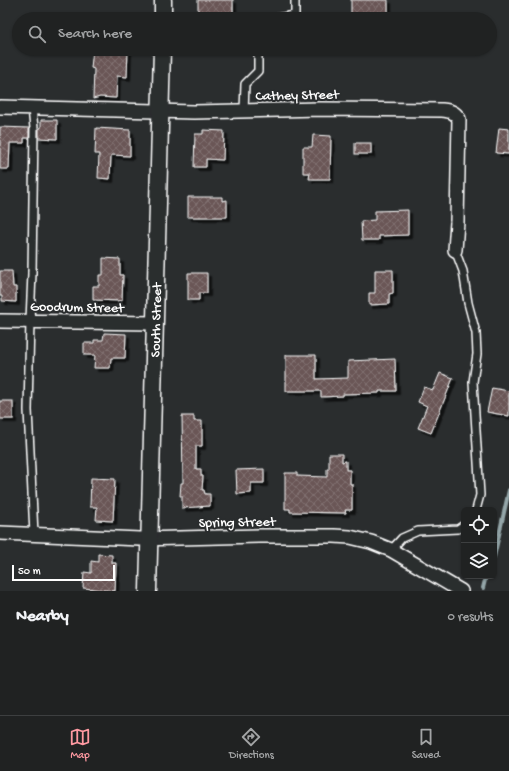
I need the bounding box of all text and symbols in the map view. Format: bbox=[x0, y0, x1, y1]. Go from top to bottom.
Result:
search box bbox=[12, 12, 497, 56]
icon: search bbox=[26, 23, 48, 45]
text: Search here bbox=[58, 25, 132, 43]
street label: Cathey Street bbox=[255, 87, 340, 106]
street label: South Street bbox=[148, 282, 167, 358]
street label: Goodrum Street bbox=[30, 299, 125, 318]
map controls bbox=[461, 507, 497, 579]
button: locate bbox=[461, 507, 497, 543]
street label: Spring Street bbox=[199, 514, 277, 533]
button: layers bbox=[461, 543, 497, 579]
scale bar bbox=[12, 563, 115, 582]
text: 50 m bbox=[18, 566, 40, 578]
text: Nearby bbox=[16, 607, 69, 627]
text: 0 results bbox=[447, 610, 493, 625]
tab: Map bbox=[69, 726, 91, 762]
tab: Directions bbox=[229, 726, 274, 762]
tab: Saved bbox=[412, 726, 440, 762]

